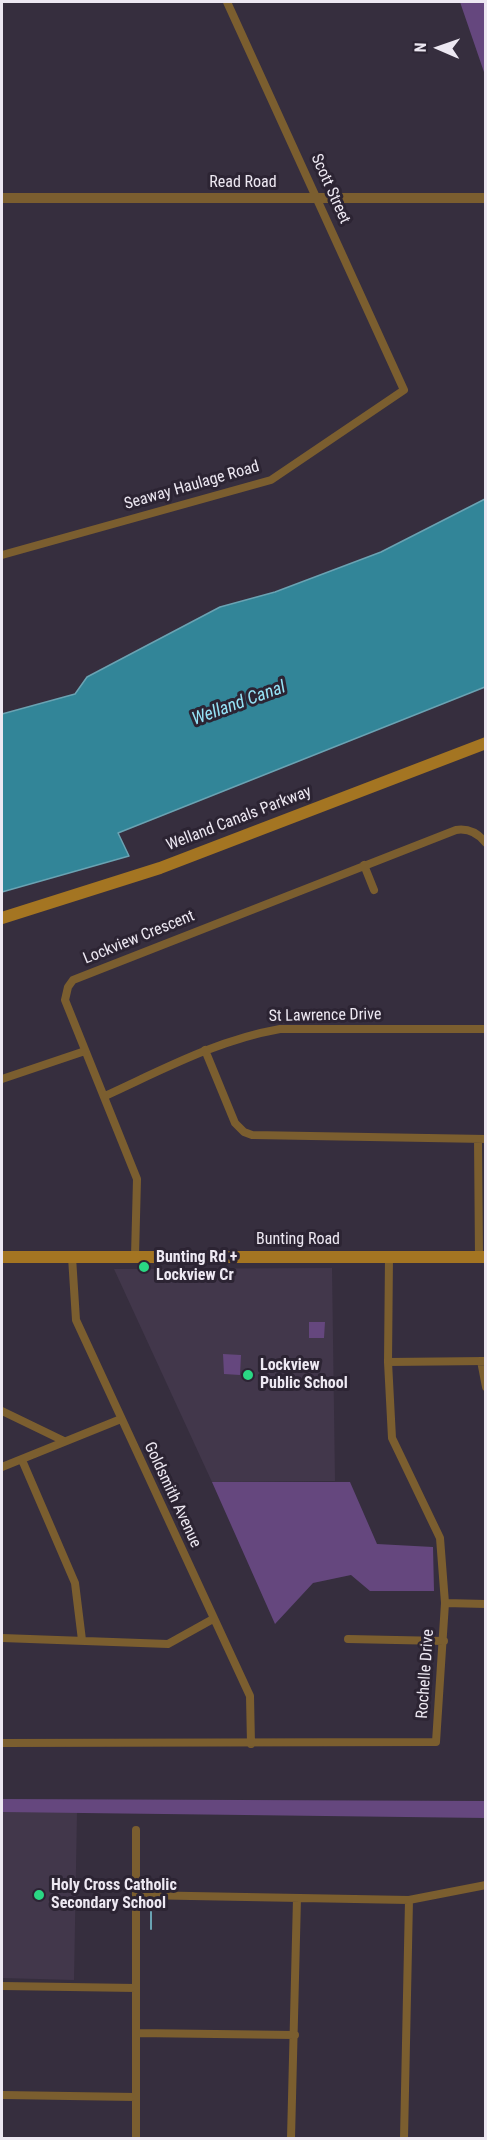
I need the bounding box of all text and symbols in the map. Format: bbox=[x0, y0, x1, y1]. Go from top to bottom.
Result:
north arrow bbox=[409, 18, 469, 78]
text: N bbox=[411, 42, 430, 53]
street label: Scott Street bbox=[306, 151, 354, 227]
street label: Read Road bbox=[209, 173, 277, 193]
street label: Seaway Haulage Road bbox=[122, 458, 262, 514]
water label: Welland Canal bbox=[189, 677, 289, 731]
street label: Welland Canals Parkway bbox=[164, 782, 314, 856]
street label: Lockview Crescent bbox=[81, 907, 197, 969]
street label: St Lawrence Drive bbox=[268, 1005, 382, 1027]
street label: Bunting Road bbox=[256, 1230, 340, 1250]
place label: Bunting Rd + Lockview Cr bbox=[156, 1248, 237, 1286]
marker: Bunting Rd + Lockview Cr bbox=[137, 1260, 151, 1274]
place label: Lockview Public School bbox=[260, 1356, 348, 1394]
marker: Lockview Public School bbox=[241, 1368, 255, 1382]
street label: Goldsmith Avenue bbox=[139, 1439, 205, 1551]
street label: Rochelle Drive bbox=[413, 1629, 439, 1719]
place label: Holy Cross Catholic Secondary School bbox=[51, 1876, 177, 1914]
marker: Holy Cross Catholic Secondary School bbox=[32, 1888, 46, 1902]

